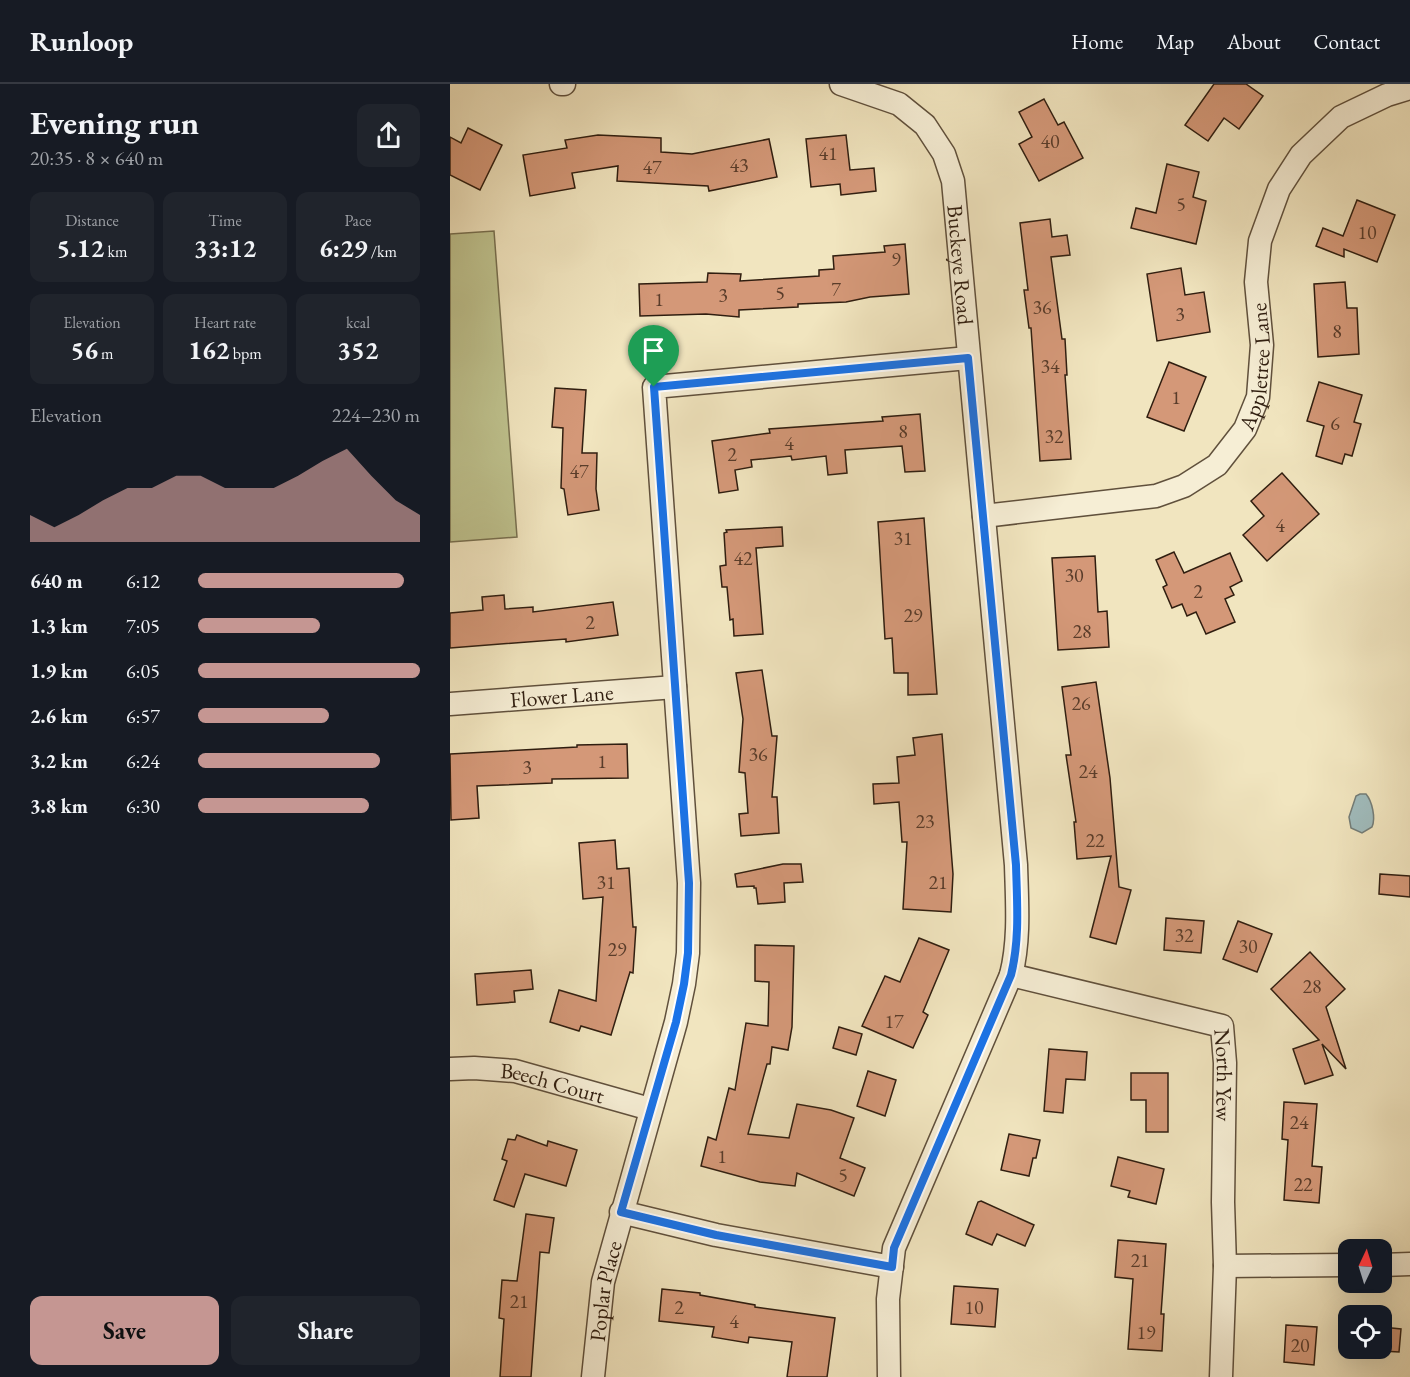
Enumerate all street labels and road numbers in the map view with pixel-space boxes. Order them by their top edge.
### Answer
street label: Buckeye Road [941,203,981,327]
street label: Appletree Lane [1231,301,1276,436]
street label: Flower Lane [509,677,615,714]
street label: North Yew [1208,1027,1240,1122]
street label: Beech Court [499,1055,608,1110]
street label: Poplar Place [582,1237,629,1343]

